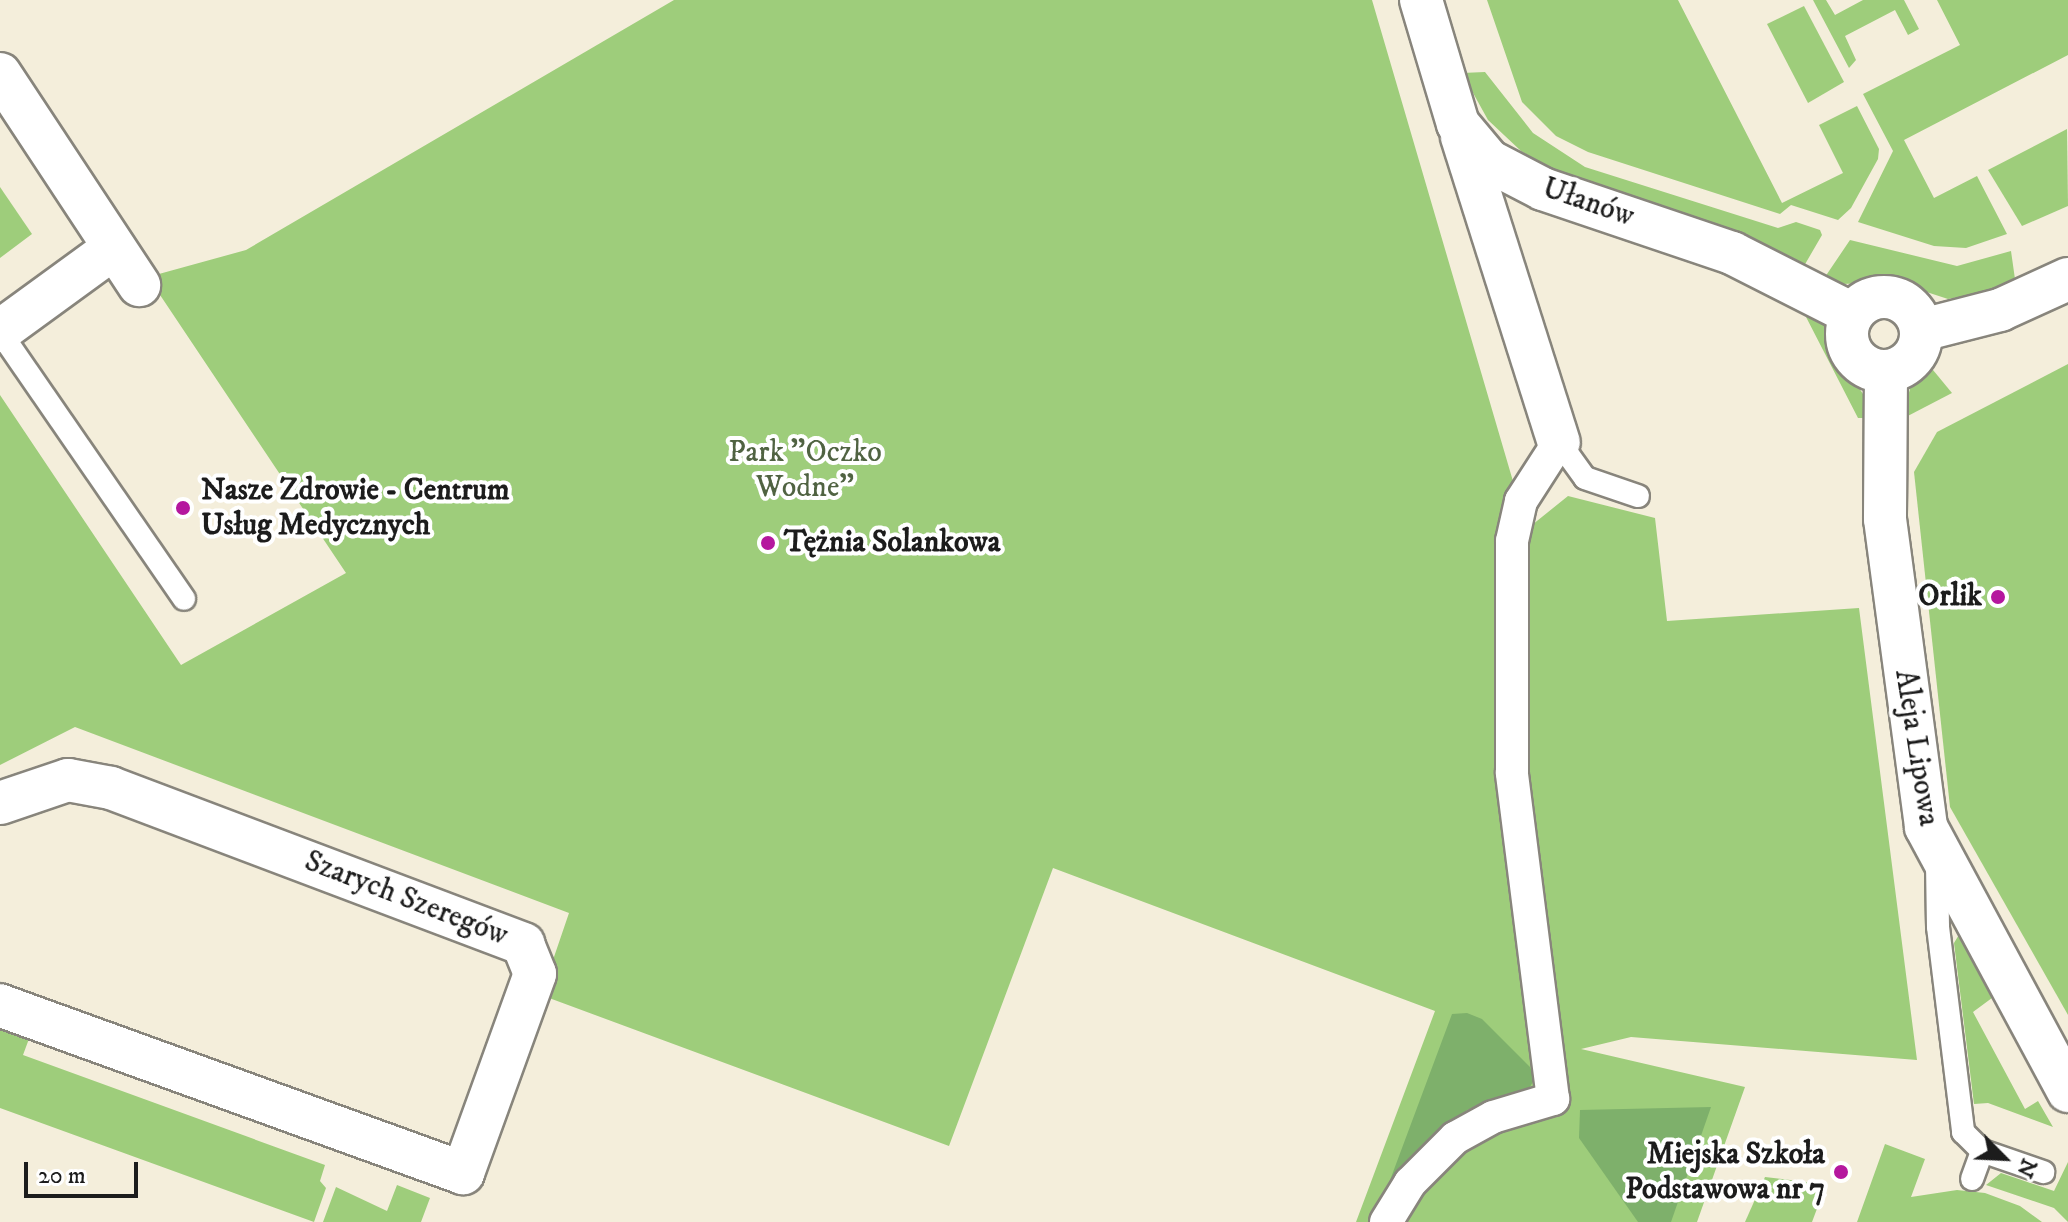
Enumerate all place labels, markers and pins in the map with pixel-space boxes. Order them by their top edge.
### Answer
place label: Nasze Zdrowie - Centrum Usług Medycznych [201,473,510,544]
marker: Nasze Zdrowie - Centrum Usług Medycznych [172,497,194,519]
place label: Tężnia Solankowa [784,525,1000,561]
marker: Tężnia Solankowa [759,534,777,552]
place label: Orlik [1918,579,1982,615]
marker: Orlik [1989,588,2007,606]
place label: Miejska Szkoła Podstawowa nr 7 [1625,1137,1825,1208]
marker: Miejska Szkoła Podstawowa nr 7 [1832,1163,1850,1181]

